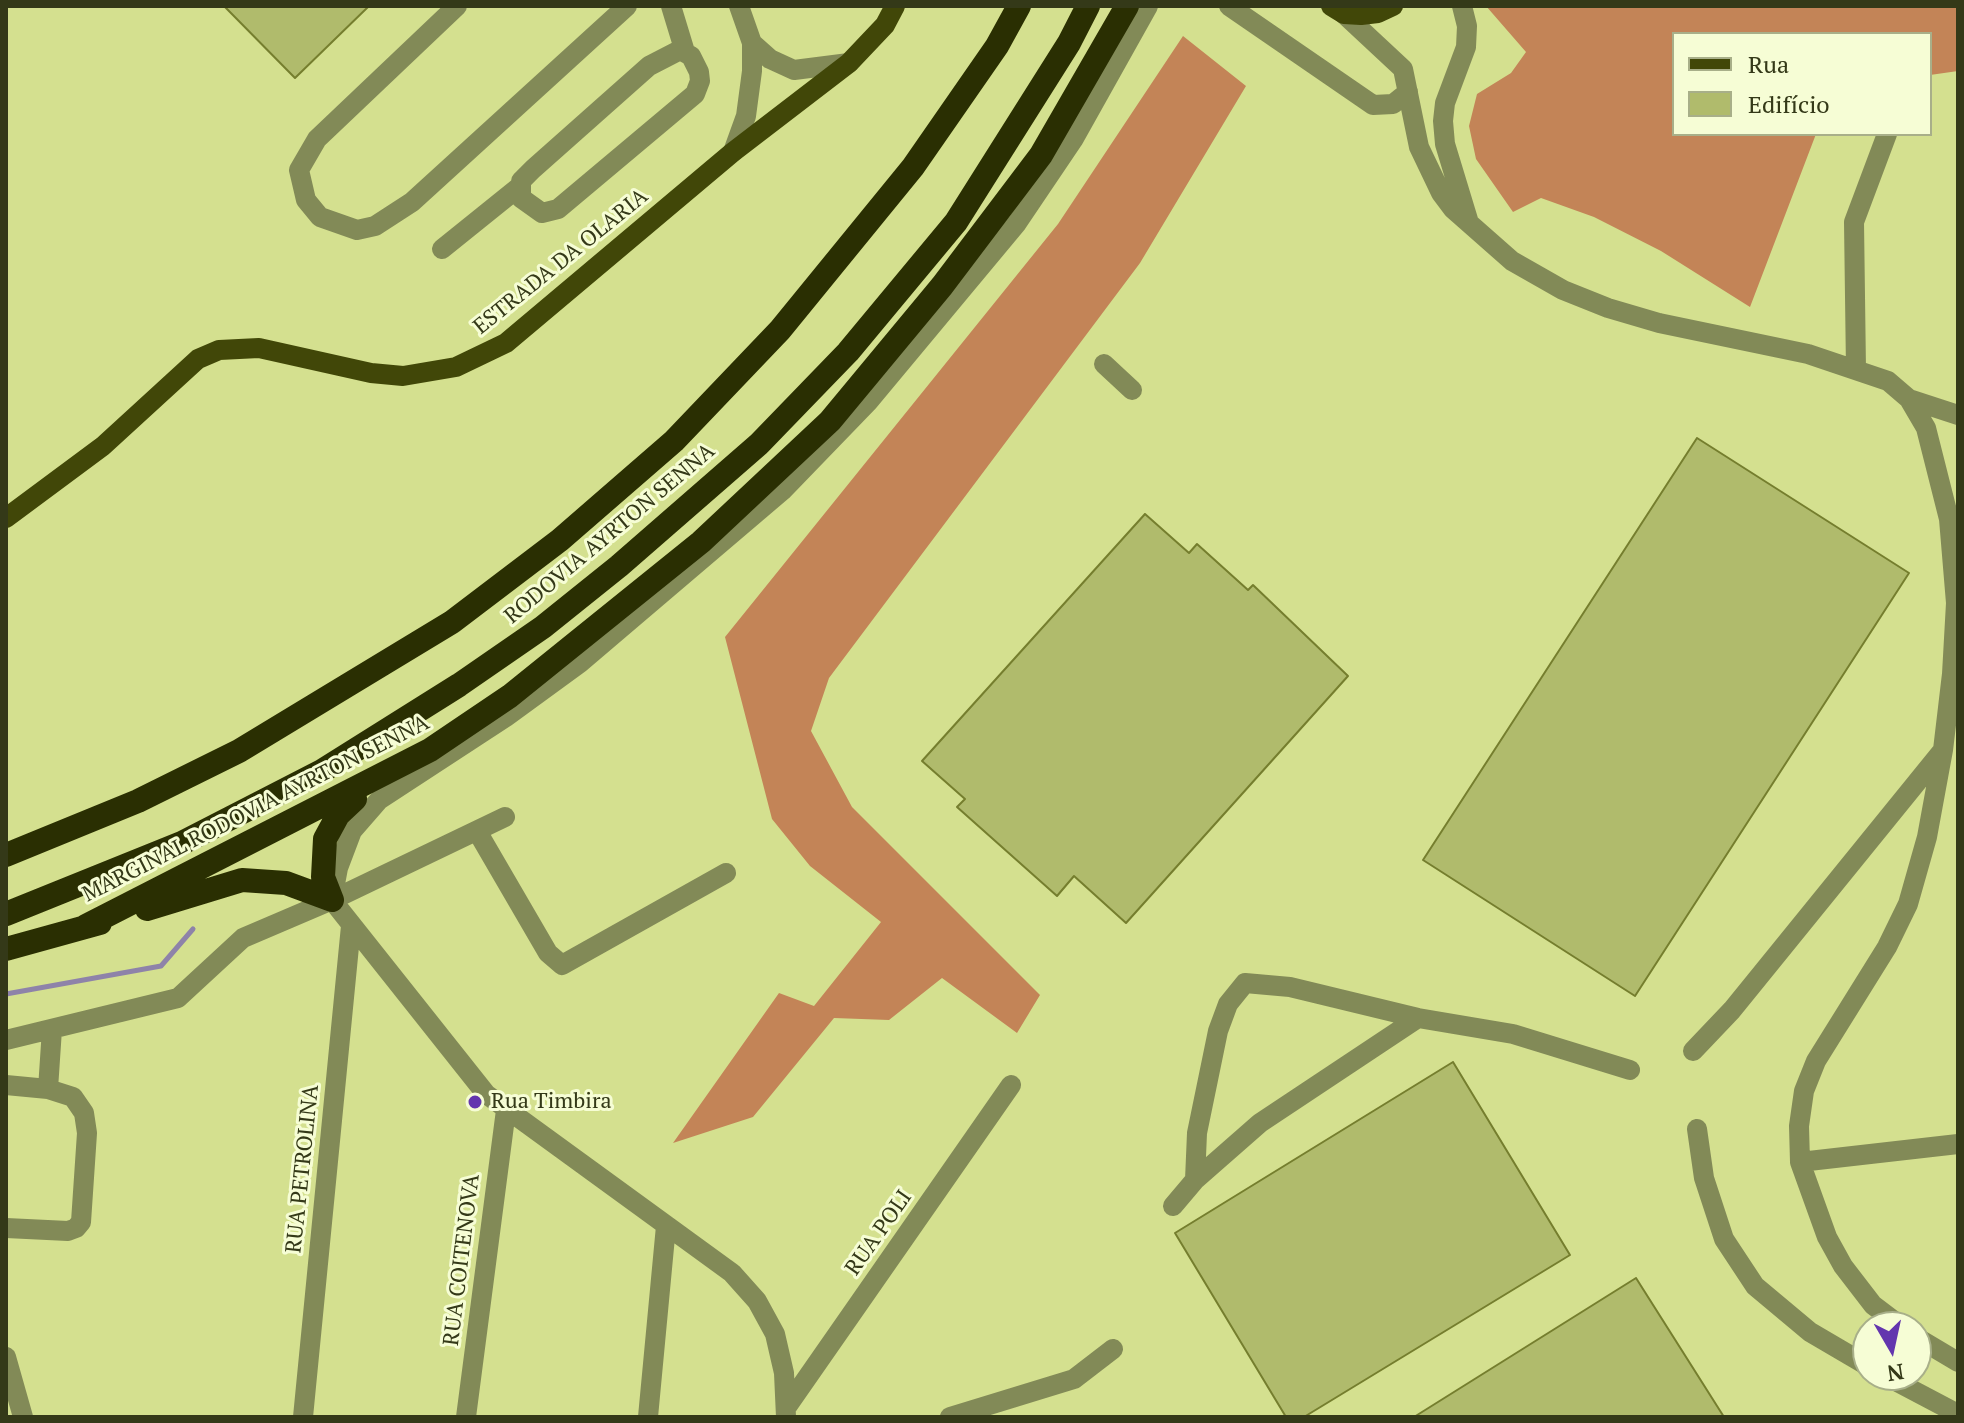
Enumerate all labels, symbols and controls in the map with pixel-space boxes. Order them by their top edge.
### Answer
legend [1672,32,1932,136]
text: Rua [1748,48,1789,80]
text: Edifício [1748,88,1830,120]
street label: ESTRADA DA OLARIA [468,183,654,341]
street label: RODOVIA AYRTON SENNA [499,438,721,630]
street label: MARGINAL RODOVIA AYRTON SENNA [78,710,434,908]
street label: RUA PETROLINA [281,1083,325,1255]
place label: Rua Timbira [491,1089,611,1115]
marker: Rua Timbira [466,1093,484,1111]
street label: RUA COITENOVA [438,1173,486,1347]
street label: RUA POLI [840,1185,918,1281]
north arrow [1852,1311,1932,1391]
text: N [1885,1358,1906,1389]

